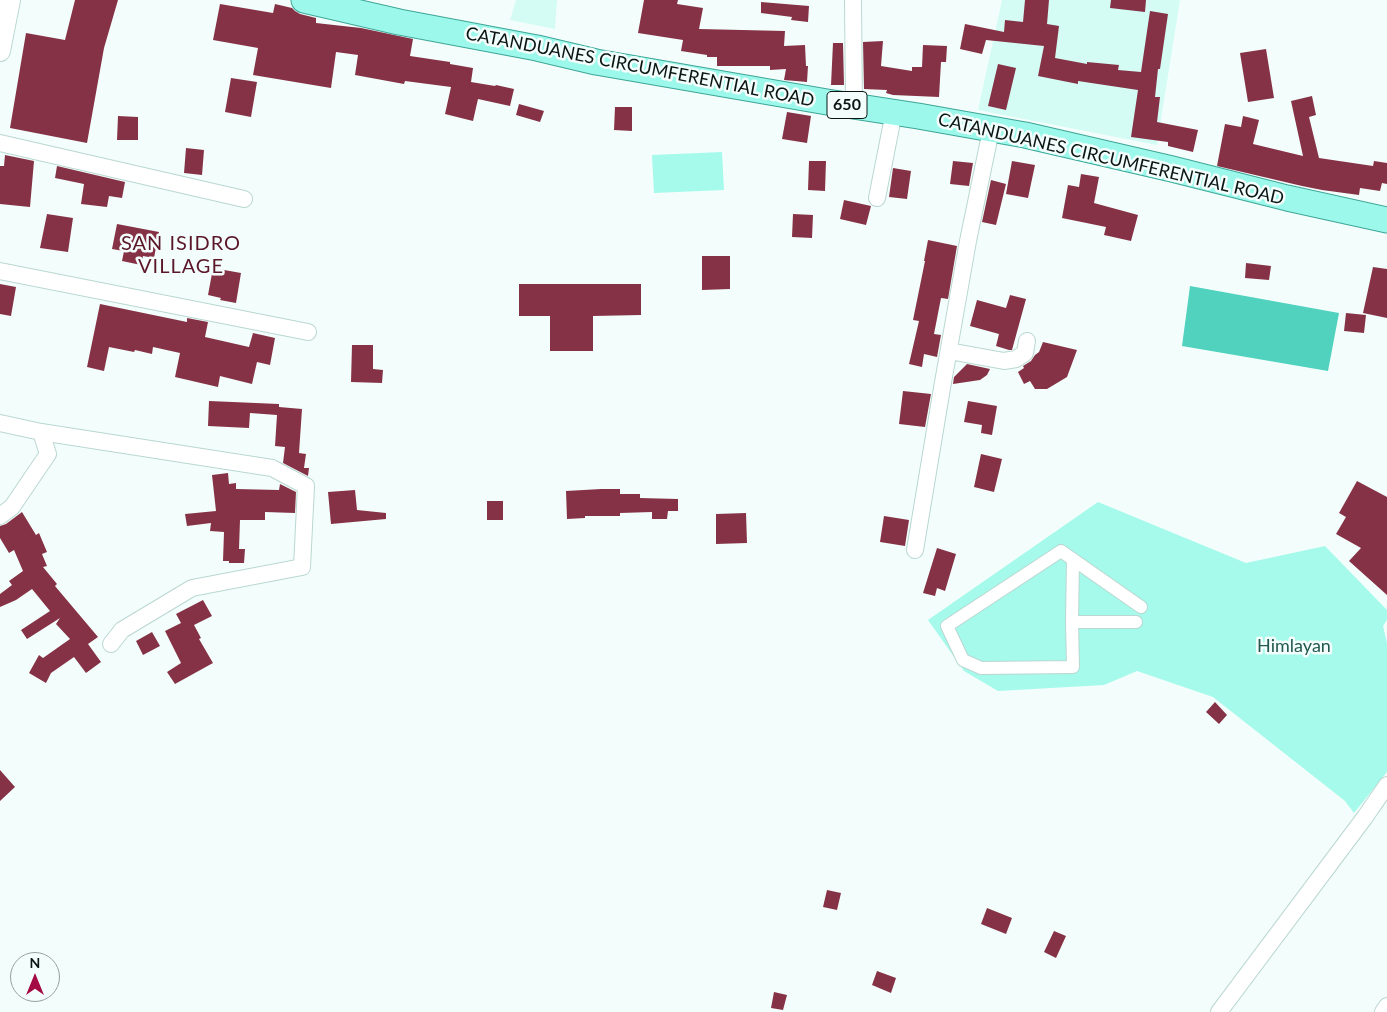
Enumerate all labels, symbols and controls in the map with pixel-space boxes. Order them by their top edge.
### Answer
street label: CATANDUANES CIRCUMFERENTIAL ROAD [464,23,816,111]
road number: 650 [827,92,867,118]
street label: CATANDUANES CIRCUMFERENTIAL ROAD [936,109,1286,209]
district label: SAN ISIDRO VILLAGE [120,232,242,279]
park label: Himlayan [1257,635,1331,657]
north arrow [10,952,60,1002]
text: N [30,954,40,971]

